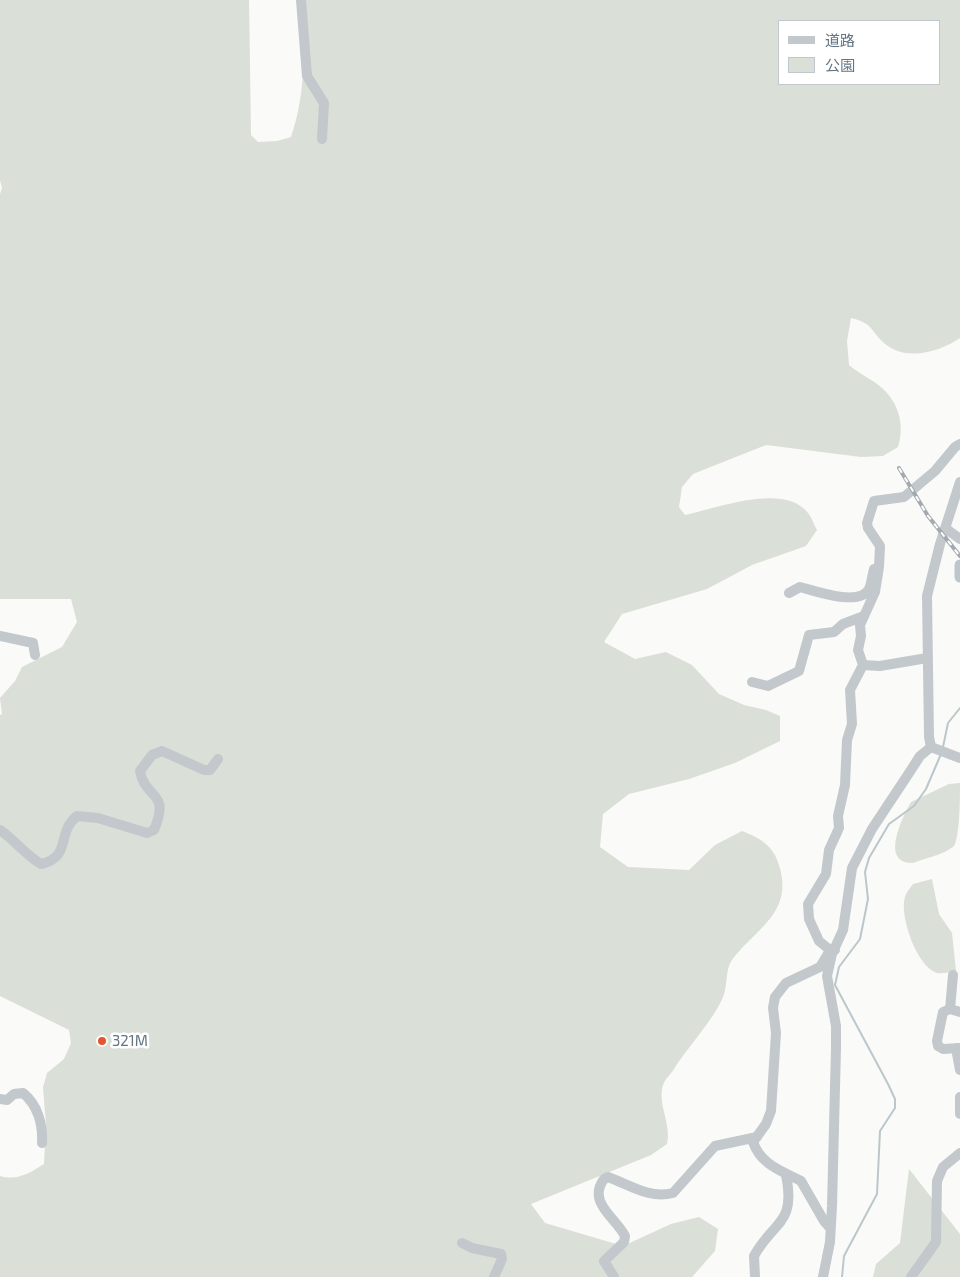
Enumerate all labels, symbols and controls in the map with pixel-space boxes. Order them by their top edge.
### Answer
legend [778,20,940,85]
text: 道路 [825,31,855,49]
text: 公園 [825,56,855,74]
place label: 321M [112,1032,148,1050]
marker: 321M [96,1035,108,1047]

